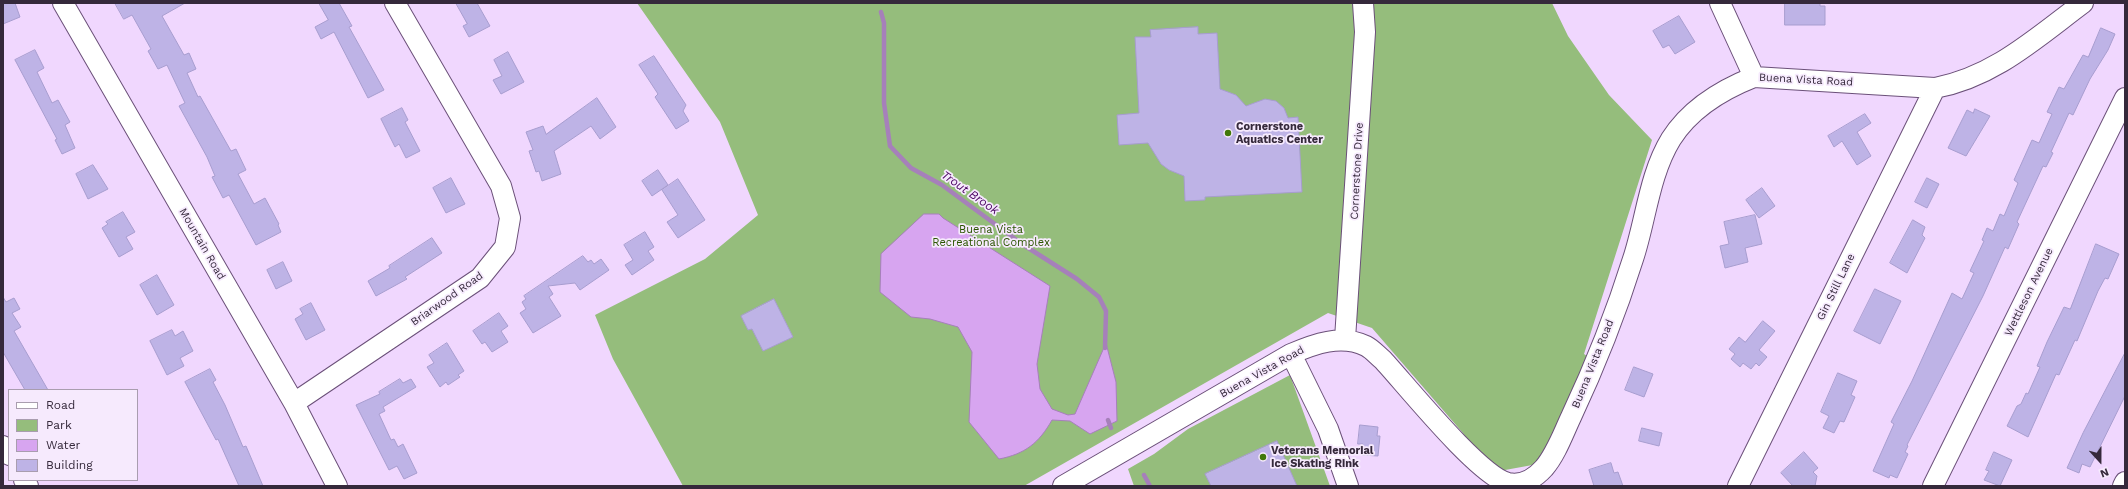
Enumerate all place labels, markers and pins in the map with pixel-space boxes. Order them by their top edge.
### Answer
place label: Cornerstone Aquatics Center [1236,120,1323,146]
marker: Cornerstone Aquatics Center [1223,128,1233,138]
place label: Veterans Memorial Ice Skating Rink [1271,444,1373,470]
marker: Veterans Memorial Ice Skating Rink [1258,452,1268,462]

